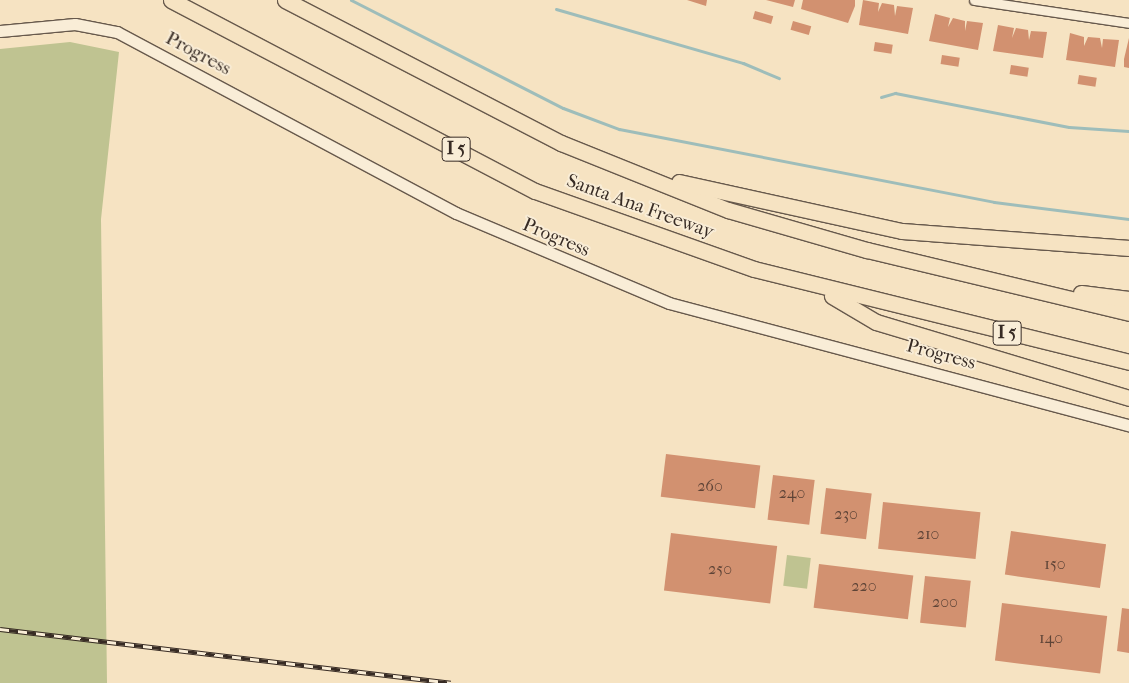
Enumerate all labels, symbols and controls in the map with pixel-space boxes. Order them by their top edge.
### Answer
street label: Progress [161,27,235,81]
road number: I 5 [441,134,471,164]
street label: Santa Ana Freeway [563,170,717,244]
street label: Progress [519,214,593,262]
road number: I 5 [992,317,1022,348]
street label: Progress [904,335,978,375]
house number: 260 [697,476,723,496]
house number: 240 [779,483,805,503]
house number: 230 [834,504,858,524]
house number: 210 [917,524,939,544]
house number: 150 [1044,554,1066,574]
house number: 250 [708,559,732,579]
house number: 220 [851,576,877,596]
house number: 200 [932,592,958,612]
house number: 140 [1039,628,1063,648]

